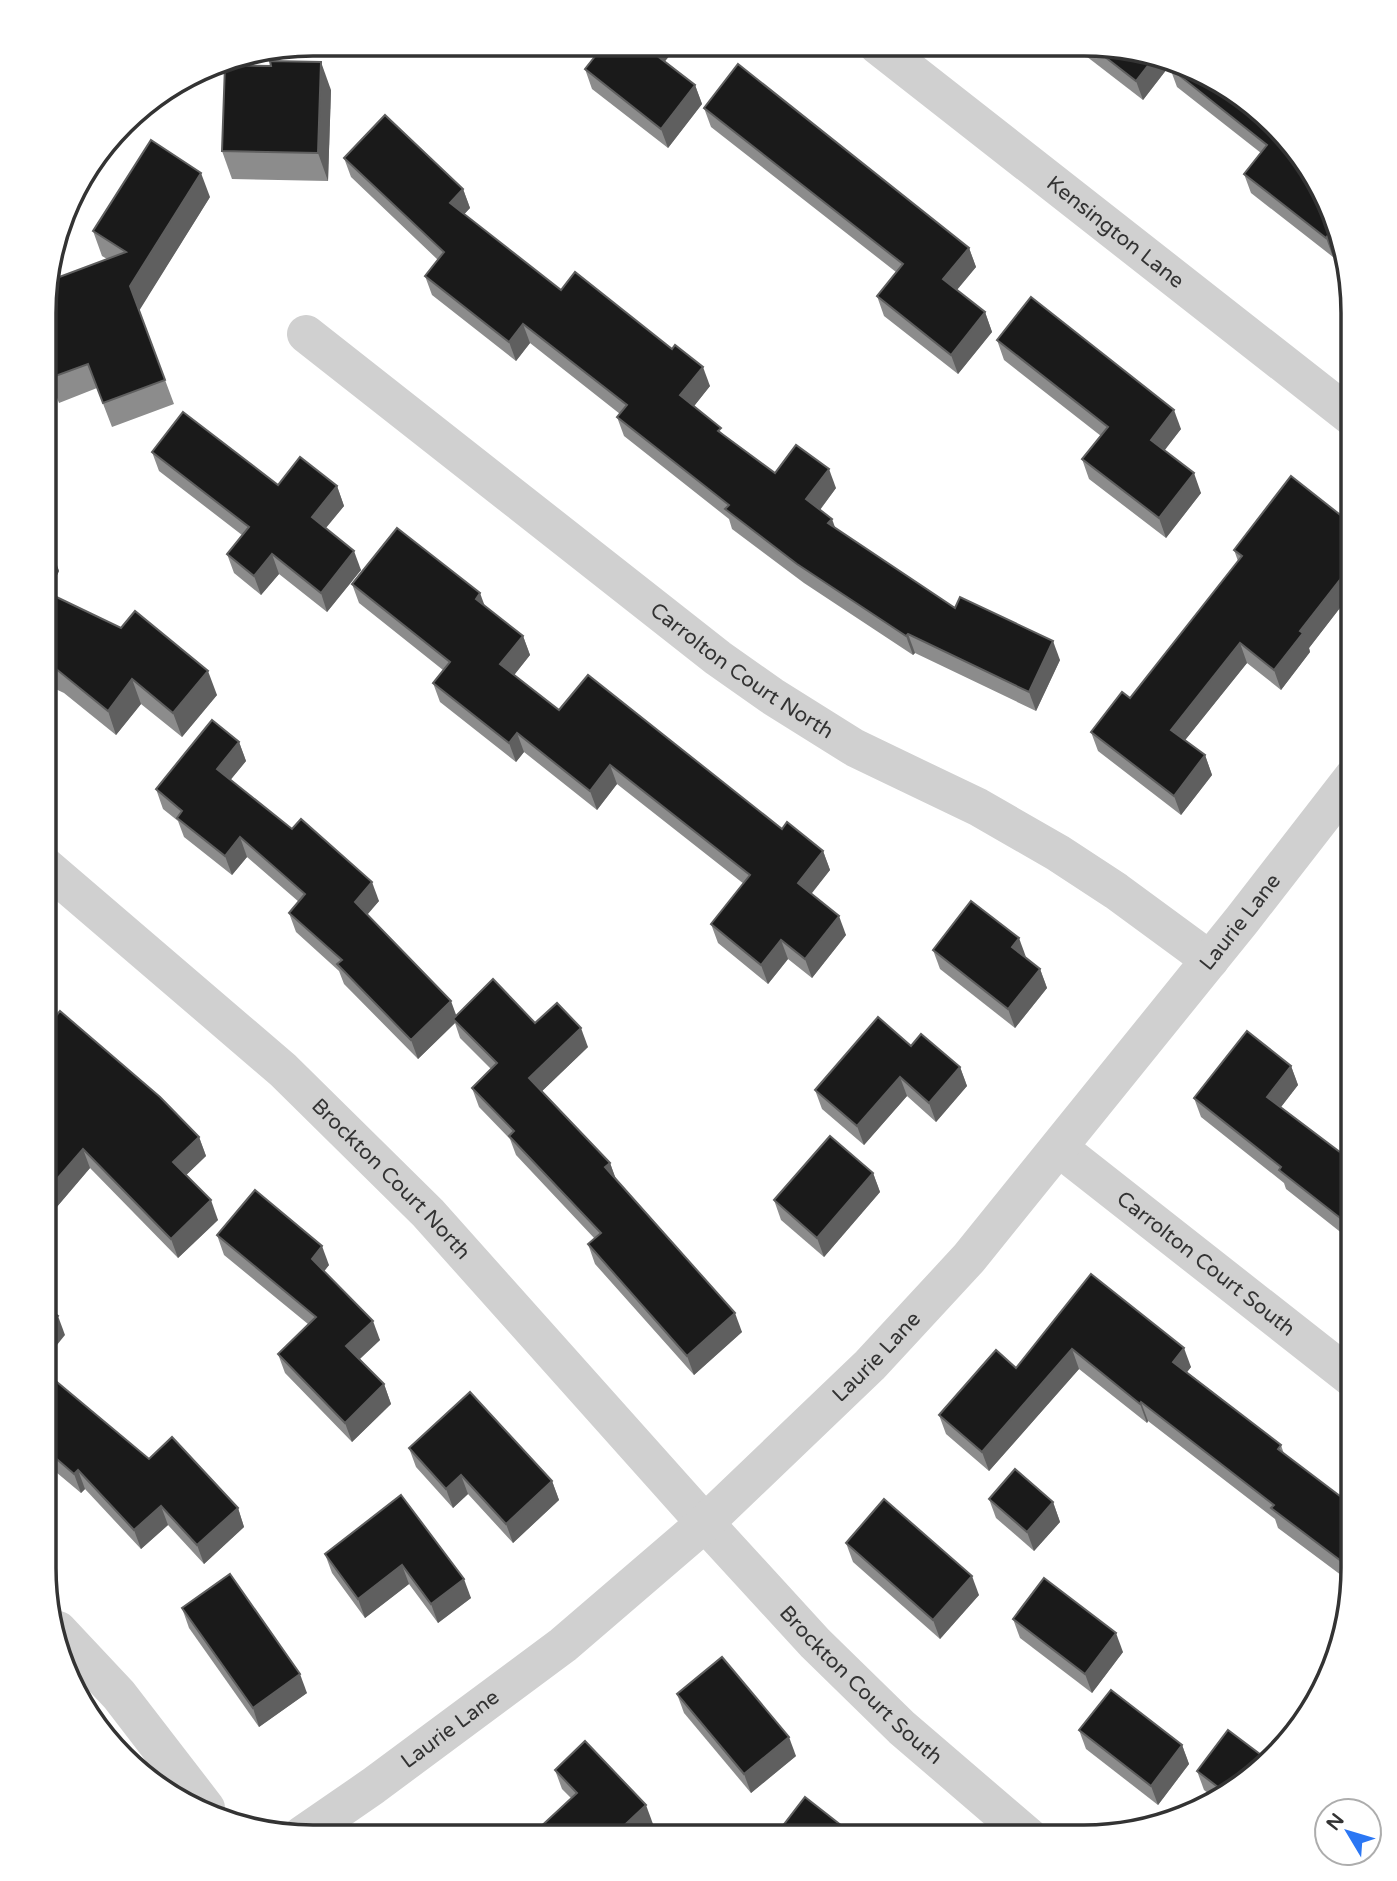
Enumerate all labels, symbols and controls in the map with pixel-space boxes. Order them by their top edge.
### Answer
street label: Kensington Lane [1042,170,1189,294]
street label: Carrolton Court North [645,597,838,744]
street label: Laurie Lane [1194,869,1286,975]
street label: Brockton Court North [307,1093,476,1265]
street label: Carrolton Court South [1112,1186,1300,1341]
street label: Laurie Lane [827,1306,926,1407]
street label: Brockton Court South [775,1600,948,1770]
street label: Laurie Lane [396,1684,504,1774]
north arrow [1313,1797,1383,1867]
text: N [1322,1809,1349,1835]

